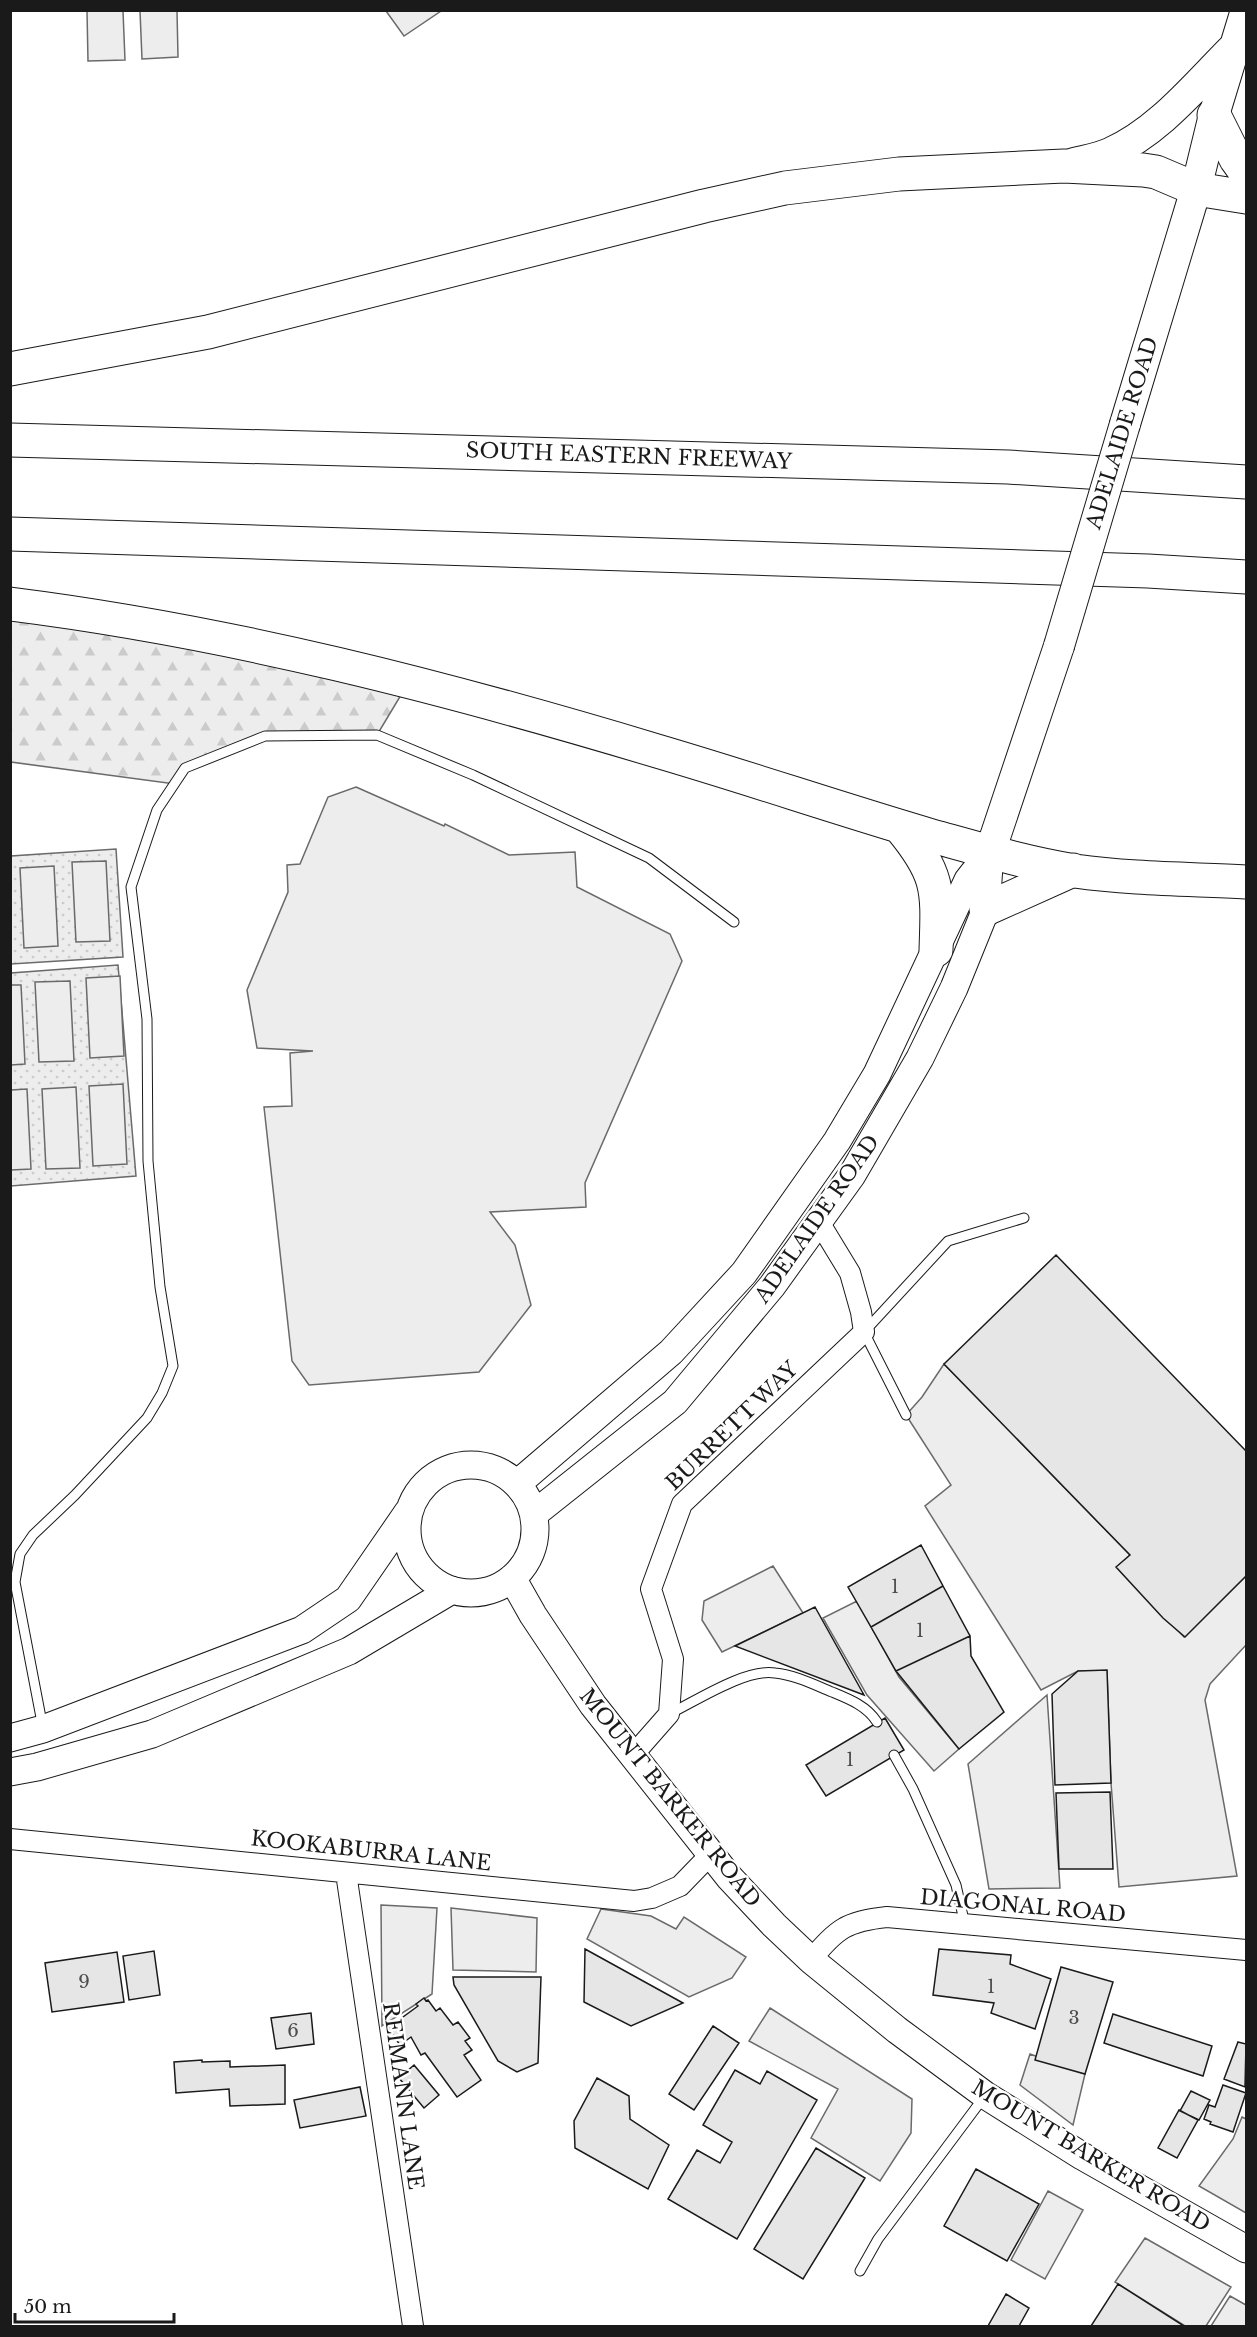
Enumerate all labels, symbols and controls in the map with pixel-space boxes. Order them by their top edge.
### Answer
street label: ADELAIDE ROAD [1080,334,1164,533]
street label: SOUTH EASTERN FREEWAY [465,437,793,475]
street label: ADELAIDE ROAD [749,1130,885,1309]
street label: BURRETT WAY [660,1356,804,1496]
house number: 1 [891,1576,899,1598]
house number: 1 [916,1620,924,1642]
street label: MOUNT BARKER ROAD [574,1683,766,1913]
house number: 1 [846,1749,854,1771]
street label: KOOKABURRA LANE [250,1825,492,1877]
street label: DIAGONAL ROAD [919,1884,1127,1928]
house number: 9 [78,1971,90,1993]
house number: 1 [987,1976,995,1998]
street label: REIMANN LANE [377,2001,429,2191]
house number: 3 [1068,2007,1080,2029]
house number: 6 [287,2020,299,2042]
street label: MOUNT BARKER ROAD [967,2074,1215,2238]
scale bar [15,2286,174,2324]
text: 50 m [24,2296,72,2318]

